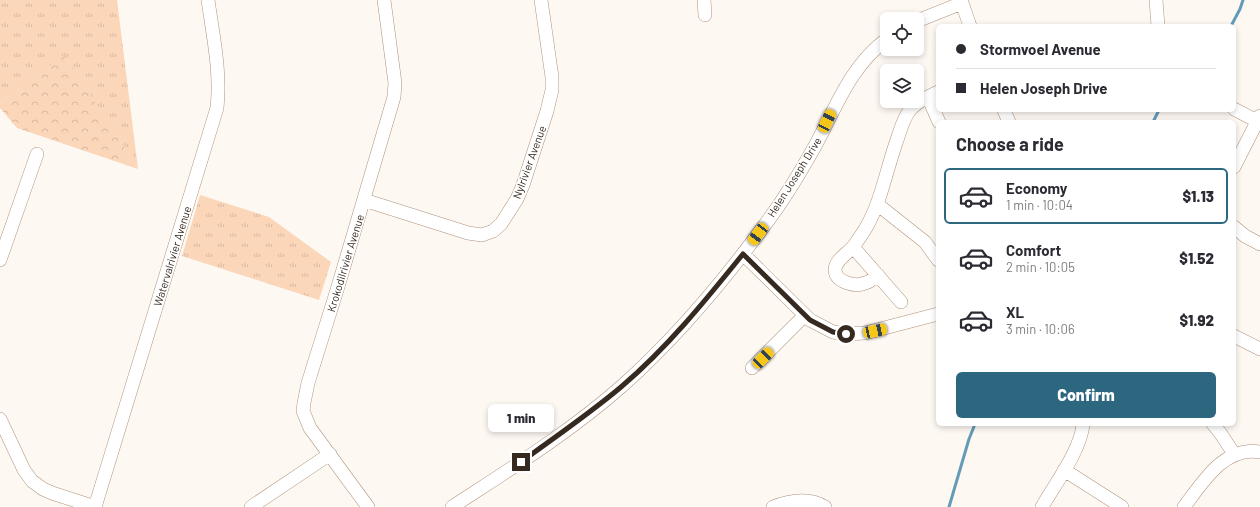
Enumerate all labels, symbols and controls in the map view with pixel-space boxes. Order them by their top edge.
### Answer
map controls [880,12,924,108]
button: locate [880,12,924,56]
text: Stormvoel Avenue [980,40,1101,58]
button: layers [880,64,924,108]
text: Helen Joseph Drive [980,79,1108,97]
car [816,108,838,134]
street label: Nylrivier Avenue [510,124,548,200]
text: Choose a ride [956,133,1064,155]
street label: Helen Joseph Drive [764,135,824,219]
icon: car [958,178,994,214]
text: Economy [1006,179,1067,197]
text: $1.13 [1182,187,1214,205]
text: 1 min · 10:04 [1006,197,1073,213]
street label: Watervalrivier Avenue [151,204,193,308]
street label: Krokodilrivier Avenue [324,213,366,313]
car [746,221,770,247]
icon: car [958,240,994,276]
text: Comfort [1006,241,1061,259]
text: $1.52 [1179,249,1214,267]
text: 2 min · 10:05 [1006,259,1075,275]
icon: car [958,302,994,338]
text: XL [1006,303,1024,321]
text: $1.92 [1179,311,1214,329]
text: 3 min · 10:06 [1006,321,1075,337]
car [862,323,888,339]
route start [837,325,855,343]
car [750,345,776,371]
button: Confirm [956,372,1216,418]
callout: 1 min [488,404,554,432]
text: 1 min [507,410,535,426]
route end [512,453,530,471]

